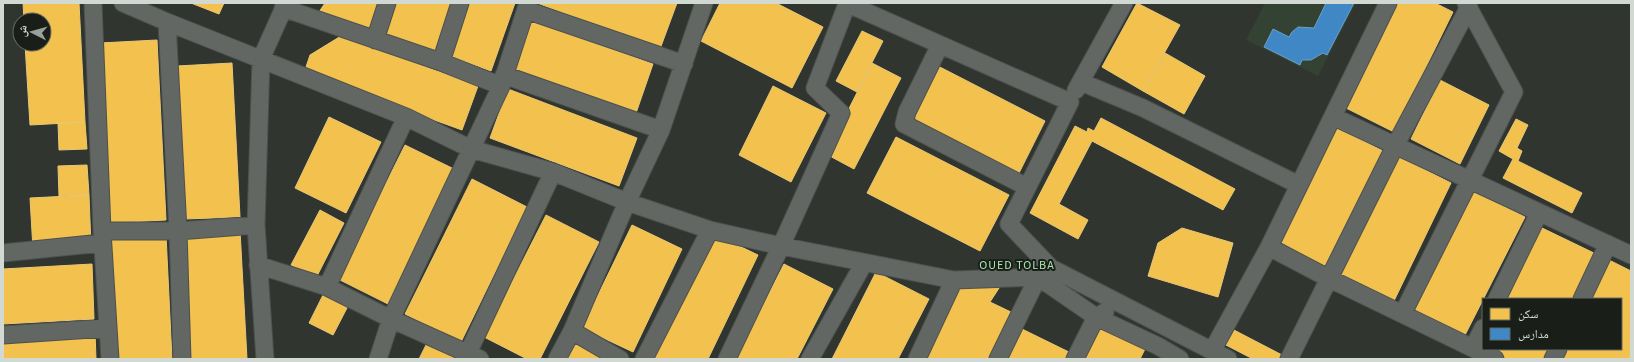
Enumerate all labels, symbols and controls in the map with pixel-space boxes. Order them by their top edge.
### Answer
north arrow [12,12,52,52]
text: ش [14,24,31,38]
district label: OUED TOLBA [979,257,1055,274]
legend [1482,298,1622,350]
text: سكن [1518,306,1539,323]
text: مدارس [1518,326,1549,343]

